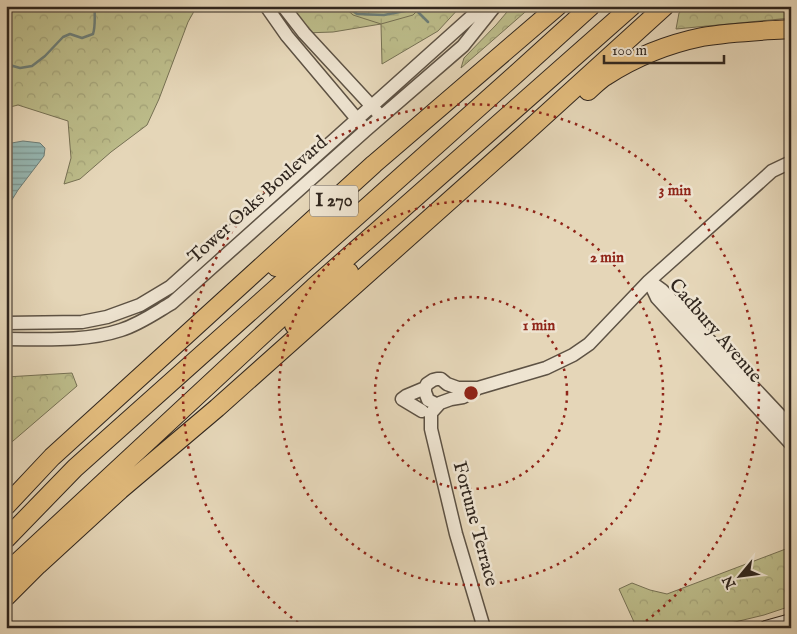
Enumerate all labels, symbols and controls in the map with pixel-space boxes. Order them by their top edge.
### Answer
scale bar [604,32,724,64]
text: 100 m [612,41,648,60]
street label: Tower Oaks Boulevard [183,130,333,269]
text: 3 min [659,181,691,200]
road number: I 270 [310,186,358,217]
text: 2 min [590,248,624,267]
street label: Cadbury Avenue [663,274,767,388]
text: 1 min [523,316,555,335]
centre of rings [462,384,480,402]
street label: Fortune Terrace [447,459,503,589]
north arrow [714,552,764,602]
text: N [719,572,741,592]

